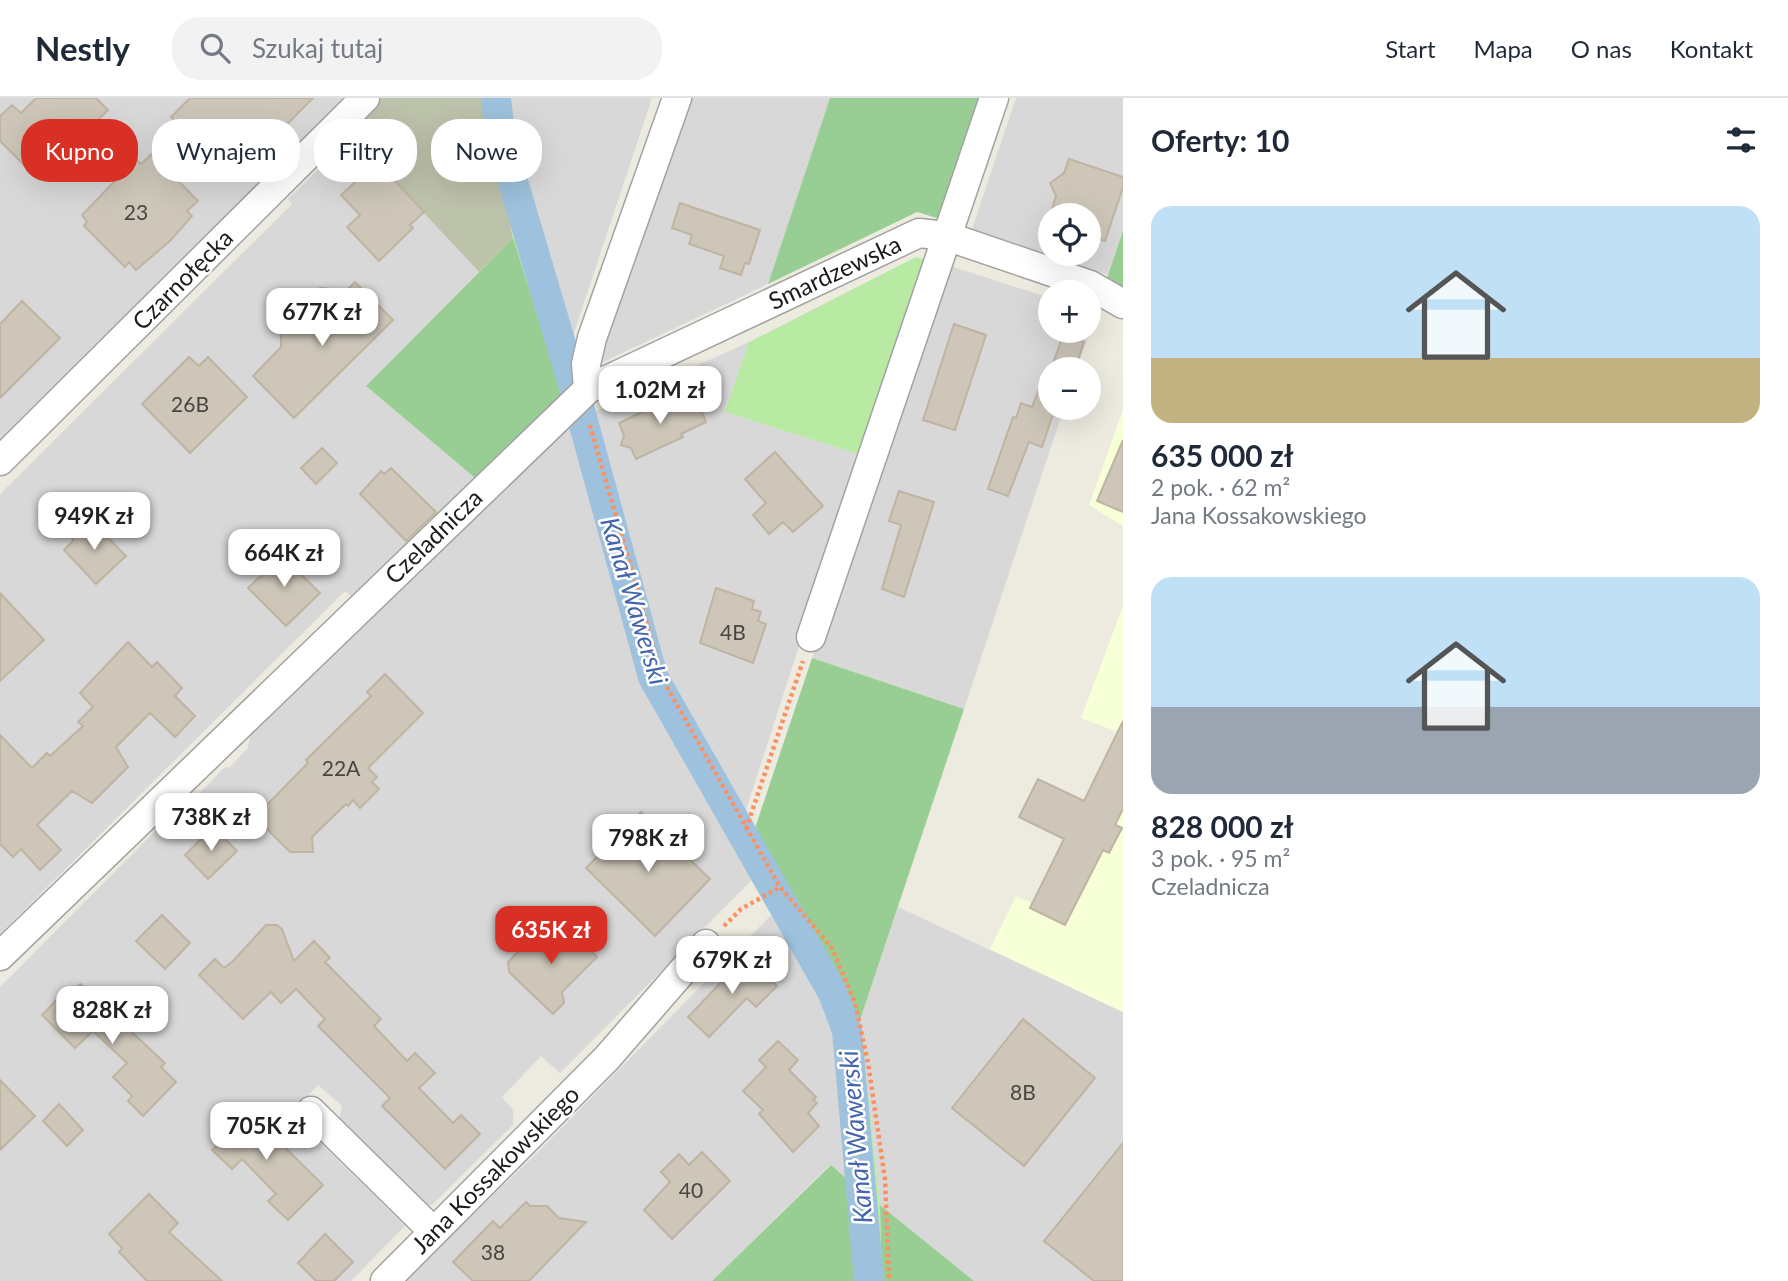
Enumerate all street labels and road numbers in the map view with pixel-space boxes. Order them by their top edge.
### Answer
street label: Czarnołęcka [126,223,238,335]
street label: Smardzewska [764,228,905,315]
street label: Czeladnicza [378,483,488,589]
street label: Jana Kossakowskiego [405,1079,585,1259]

